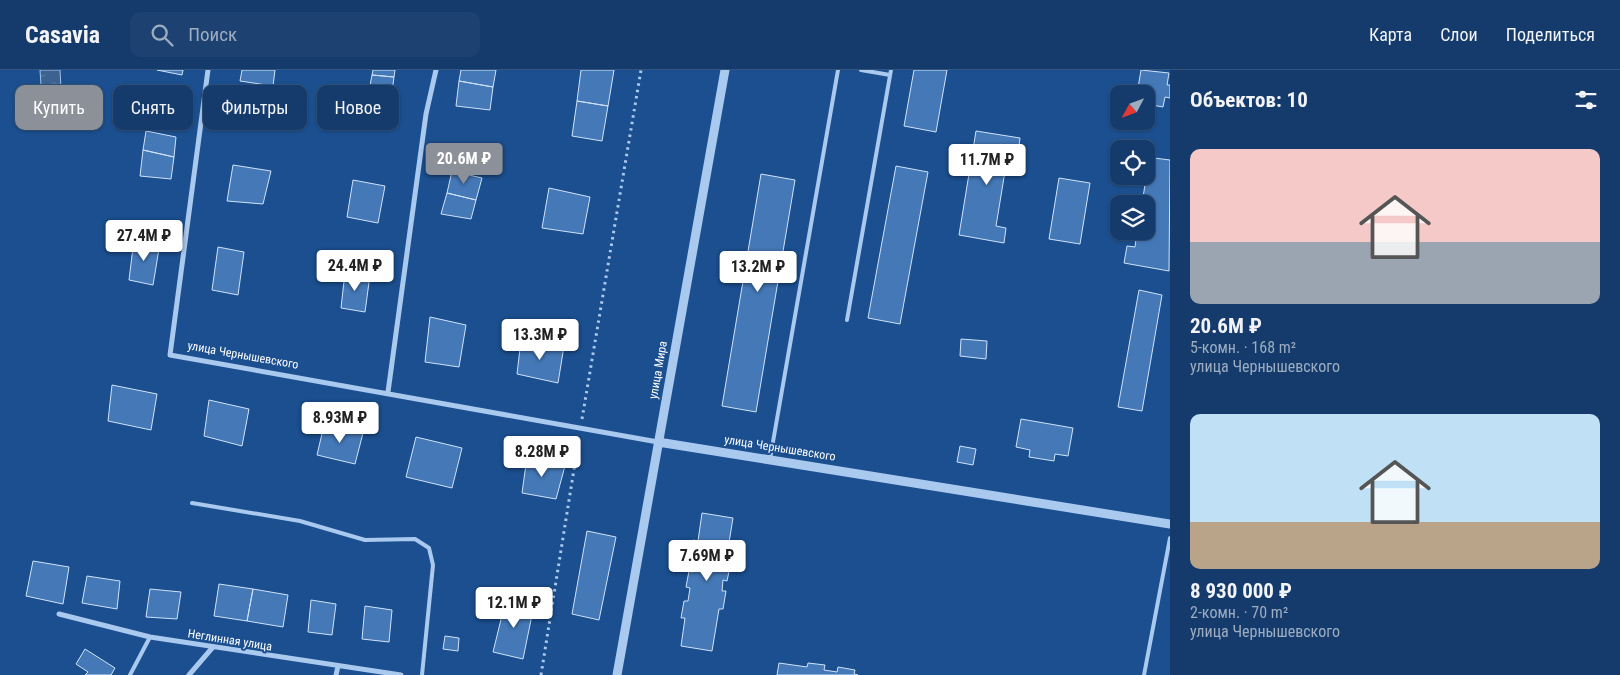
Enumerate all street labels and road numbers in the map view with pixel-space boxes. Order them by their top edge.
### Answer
street label: улица Чернышевского [186,338,300,372]
street label: улица Мира [646,340,670,400]
street label: улица Чернышевского [723,432,837,464]
street label: Неглинная улица [187,626,273,654]

